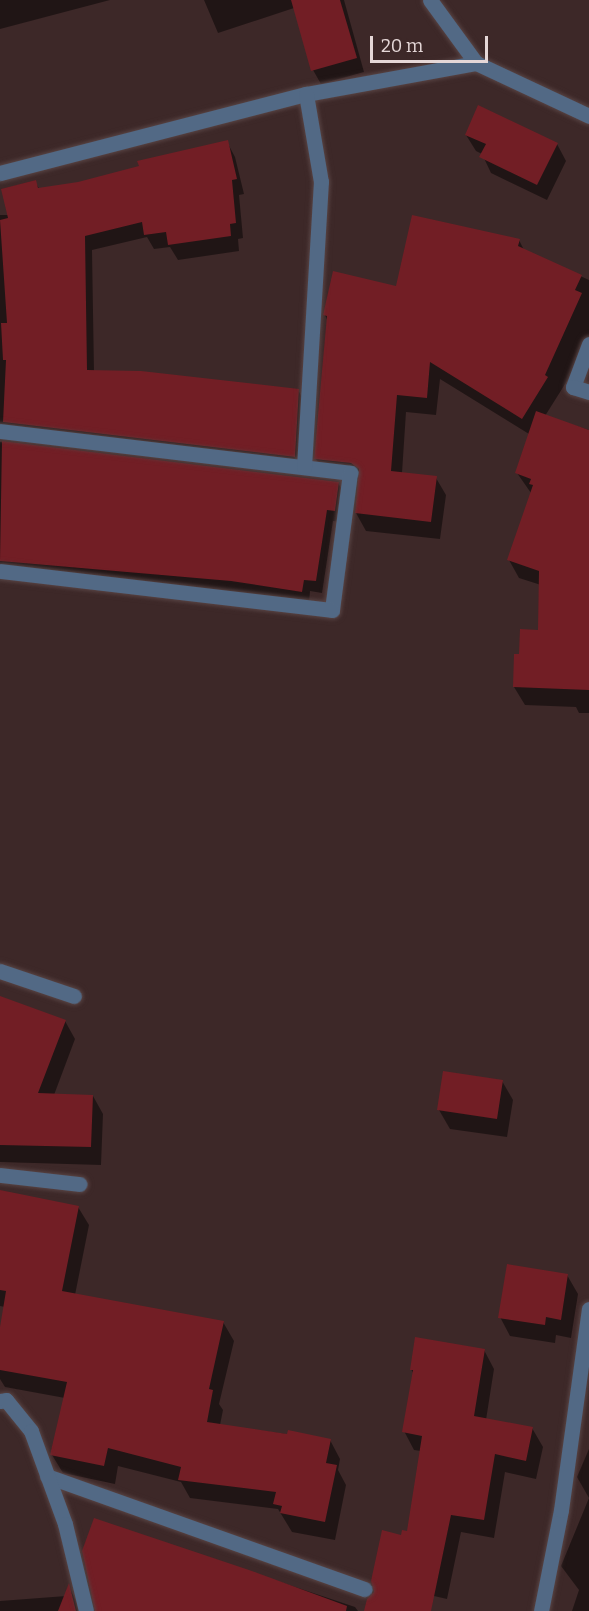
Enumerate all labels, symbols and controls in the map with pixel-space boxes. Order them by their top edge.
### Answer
scale bar [373,24,492,62]
text: 20 m [381,35,423,57]

